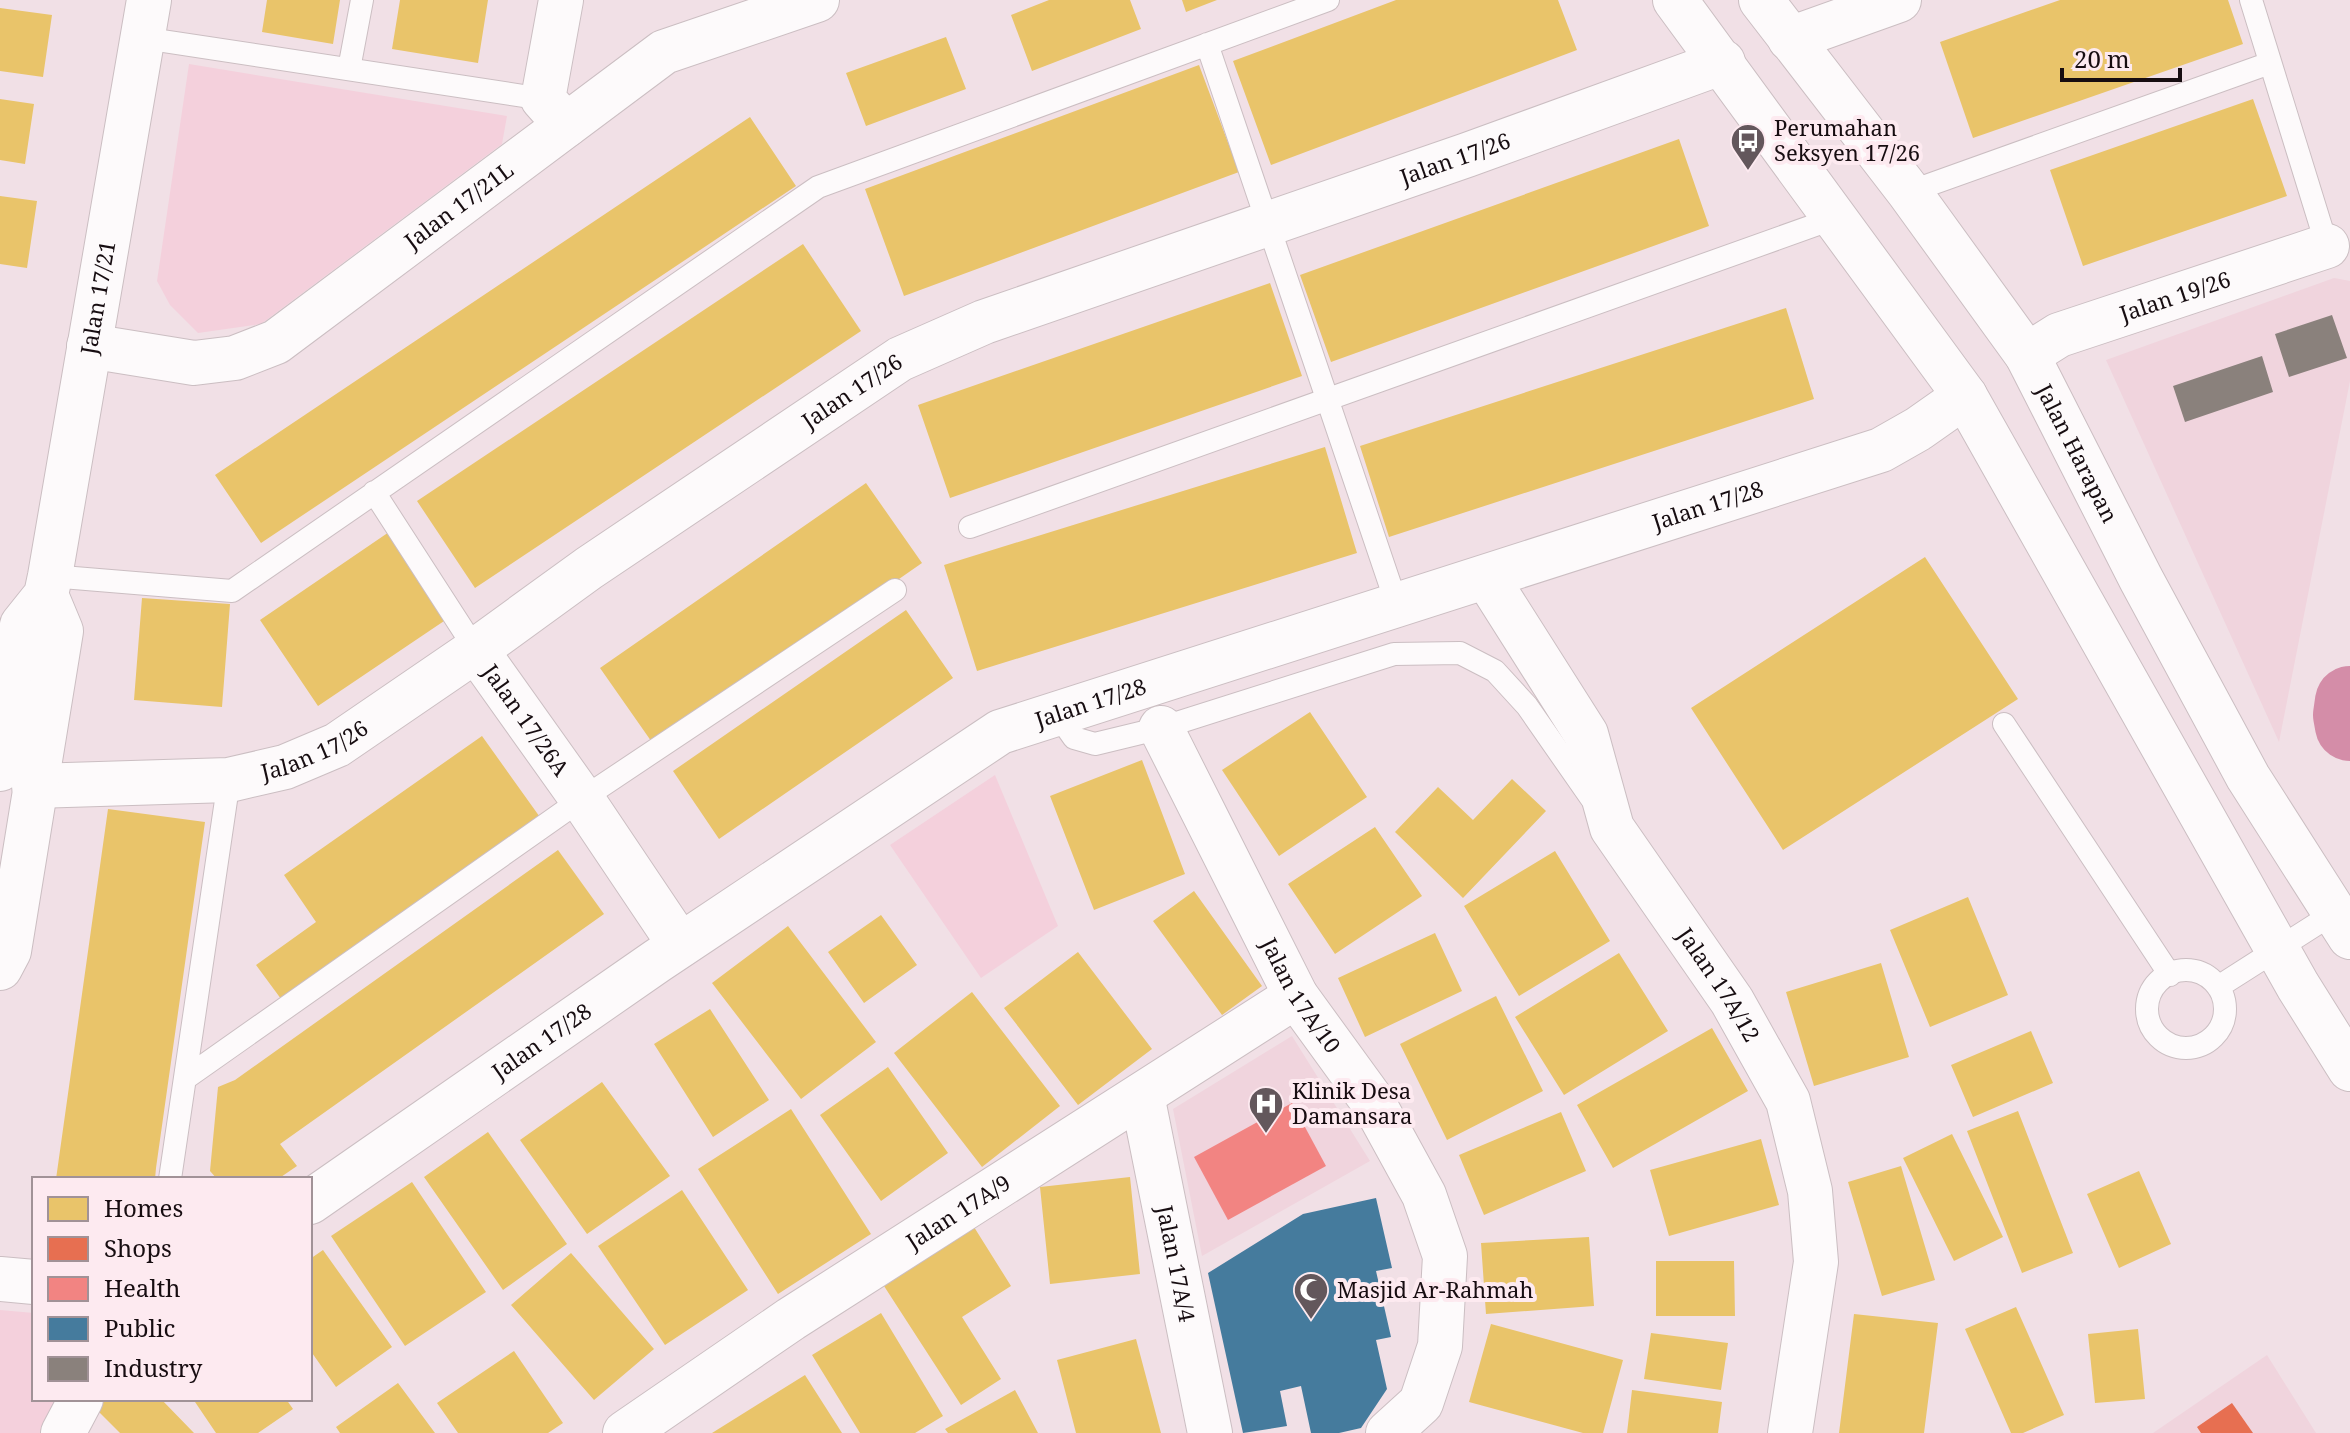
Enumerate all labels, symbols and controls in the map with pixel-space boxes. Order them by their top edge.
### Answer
scale bar [2062,32,2180,82]
text: 20 m [2074,42,2130,75]
place label: Perumahan Seksyen 17/26 [1774,112,1920,167]
bus stop icon: Perumahan Seksyen 17/26 [1729,122,1767,172]
street label: Jalan 17/26 [1395,125,1514,191]
street label: Jalan 17/21L [397,154,519,256]
street label: Jalan 17/21 [72,238,121,358]
street label: Jalan 19/26 [2114,263,2234,328]
street label: Jalan 17/26 [795,346,908,435]
street label: Jalan Harapan [2030,378,2126,527]
street label: Jalan 17/28 [1647,473,1767,537]
street label: Jalan 17/26A [476,657,577,782]
street label: Jalan 17/28 [1030,670,1150,734]
street label: Jalan 17/26 [257,712,373,786]
street label: Jalan 17A/12 [1671,920,1768,1047]
street label: Jalan 17A/10 [1255,931,1348,1059]
street label: Jalan 17/28 [484,995,597,1086]
place label: Klinik Desa Damansara [1292,1075,1412,1130]
hospital icon: Klinik Desa Damansara [1247,1085,1285,1135]
street label: Jalan 17A/9 [899,1167,1016,1256]
legend [32,1177,312,1401]
text: Homes [104,1191,183,1224]
street label: Jalan 17A/4 [1150,1202,1203,1324]
text: Shops [104,1231,172,1264]
text: Health [104,1271,181,1304]
mosque icon: Masjid Ar-Rahmah [1292,1271,1330,1321]
place label: Masjid Ar-Rahmah [1337,1274,1533,1304]
text: Public [104,1311,175,1344]
text: Industry [104,1351,203,1384]

